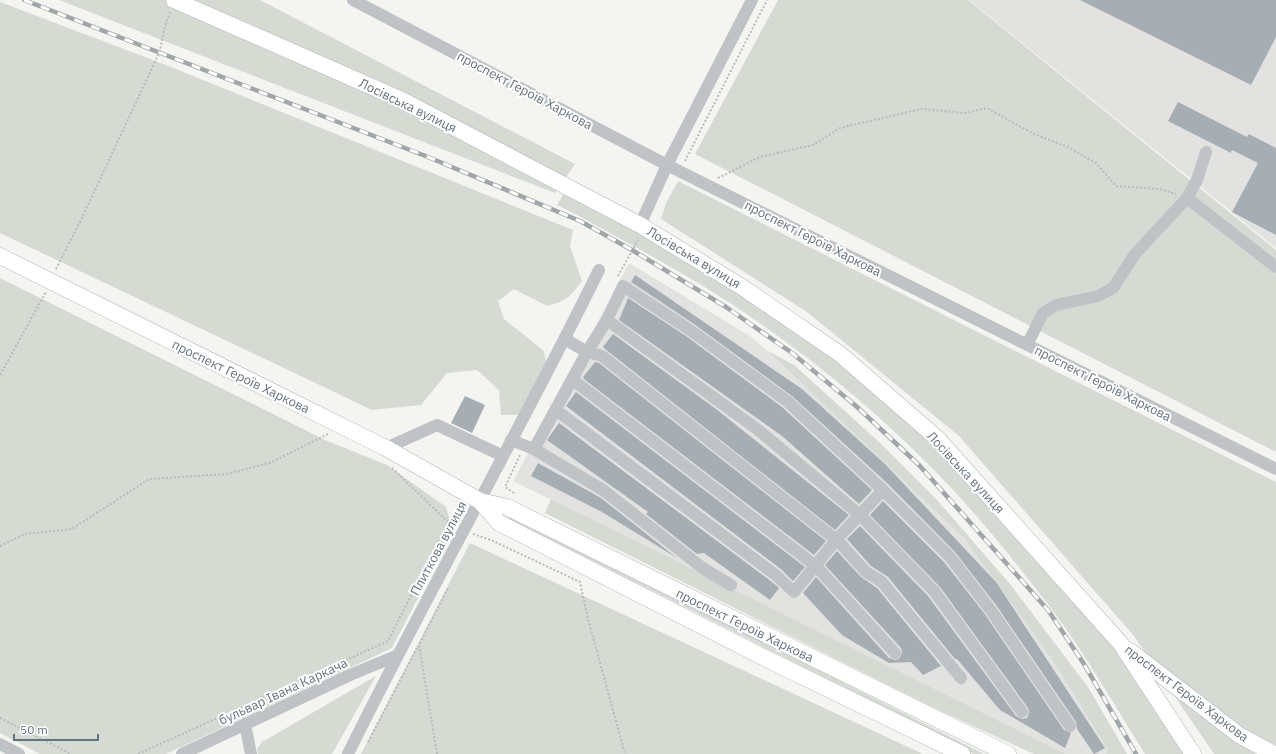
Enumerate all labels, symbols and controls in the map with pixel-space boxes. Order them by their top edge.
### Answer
street label: проспект Героїв Харкова [454,47,596,133]
street label: Лосівська вулиця [356,74,459,136]
street label: проспект Героїв Харкова [742,197,884,280]
street label: Лосівська вулиця [644,223,744,292]
street label: проспект Героїв Харкова [169,336,312,417]
street label: проспект Героїв Харкова [1032,342,1174,425]
street label: Лосівська вулиця [923,428,1008,517]
street label: Плиткова вулиця [406,498,471,598]
street label: проспект Героїв Харкова [673,585,816,666]
street label: проспект Героїв Харкова [1121,641,1252,746]
street label: бульвар Івана Каркача [216,654,350,729]
scale bar [14,716,98,742]
text: 50 m [20,722,48,737]

